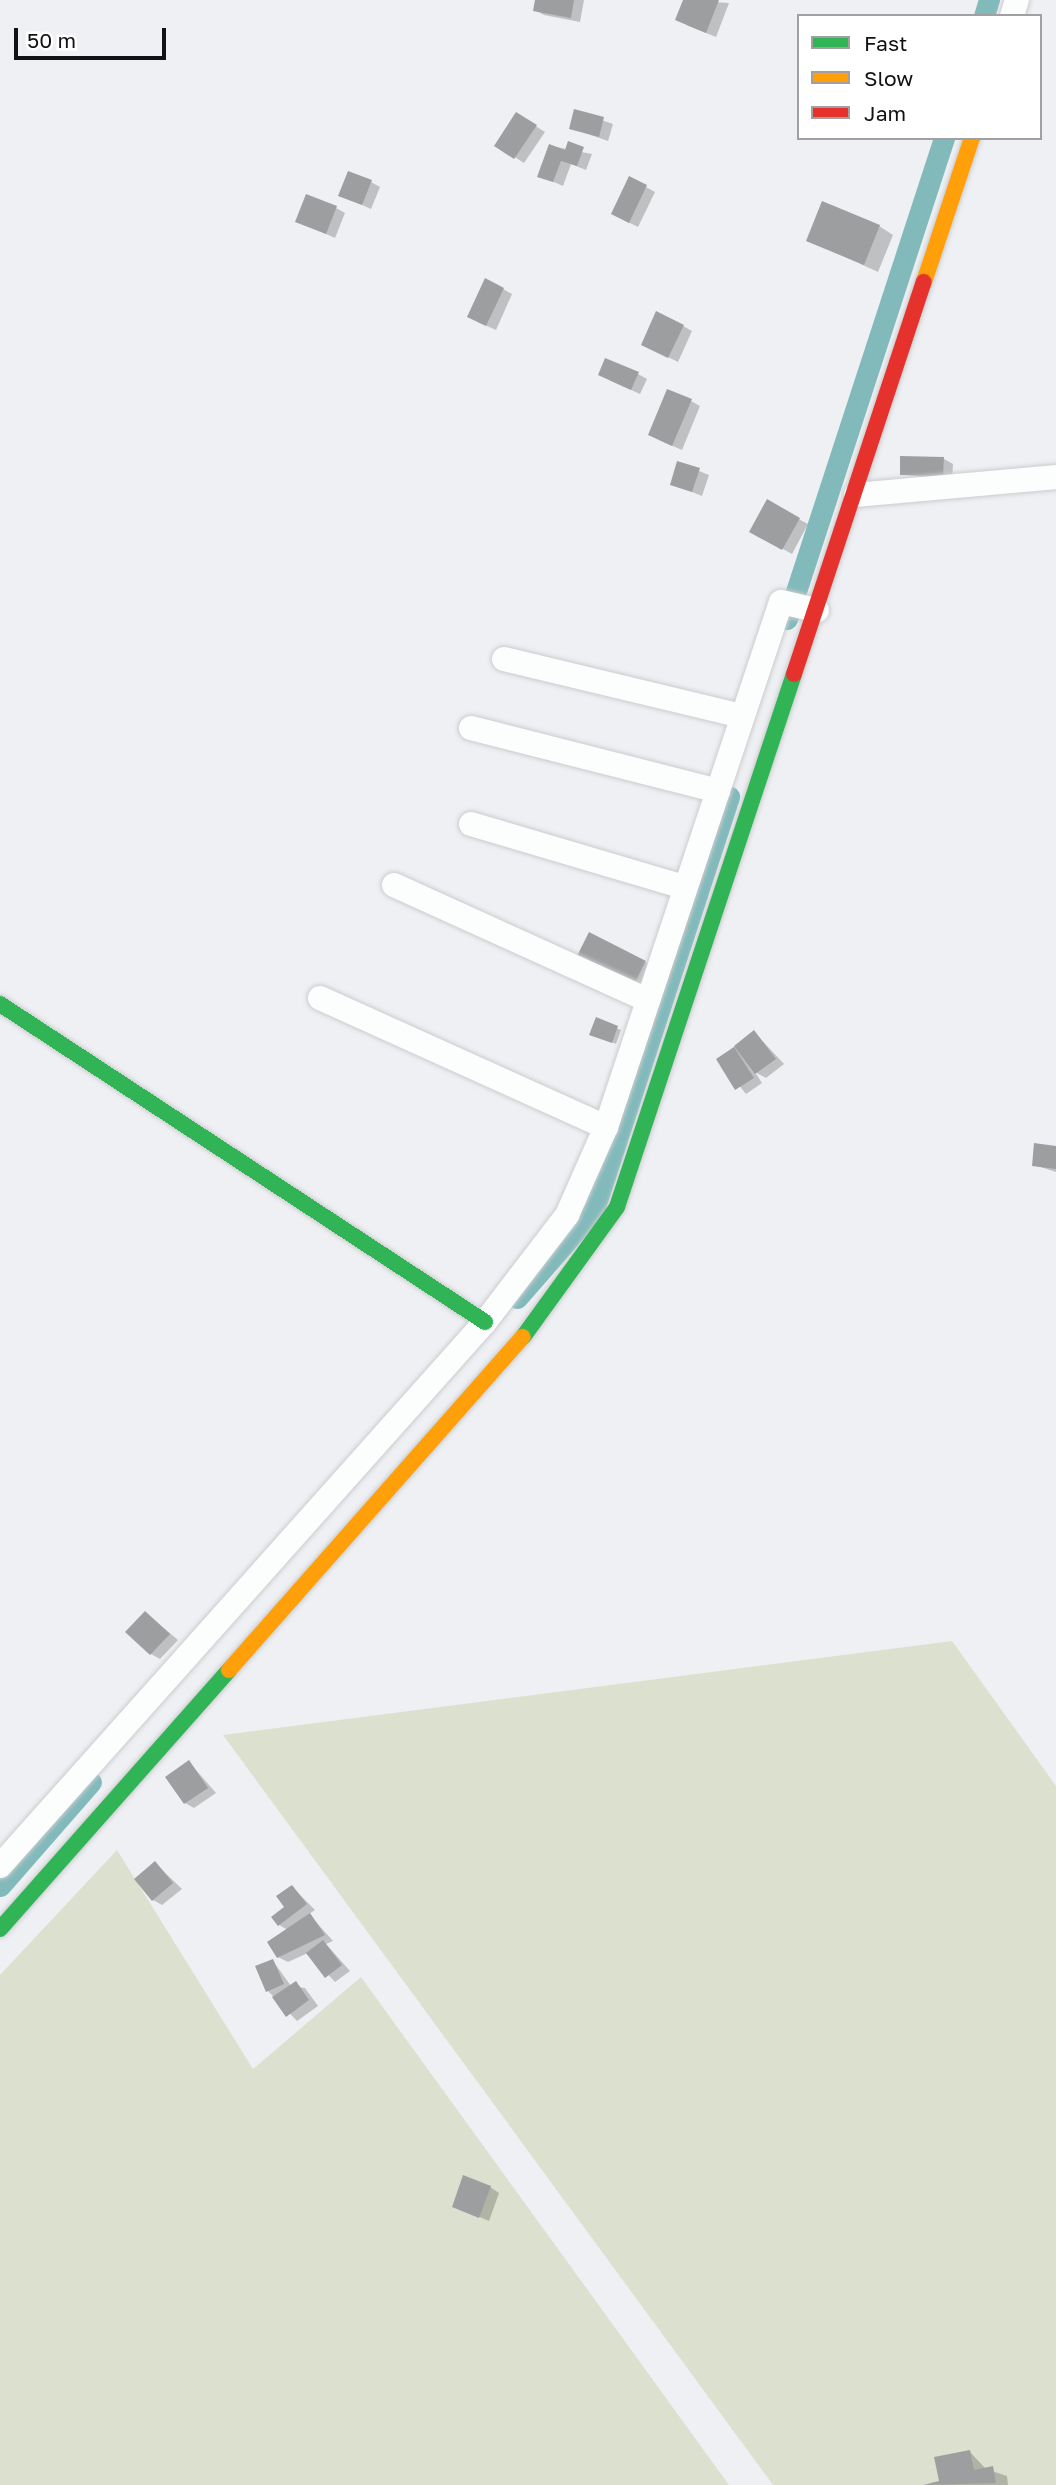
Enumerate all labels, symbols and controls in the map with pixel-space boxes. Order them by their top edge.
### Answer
scale bar [18,14,170,58]
legend [797,14,1042,140]
text: 50 m [27,27,76,53]
text: Fast [864,30,907,56]
text: Slow [864,65,913,91]
text: Jam [864,100,906,126]

